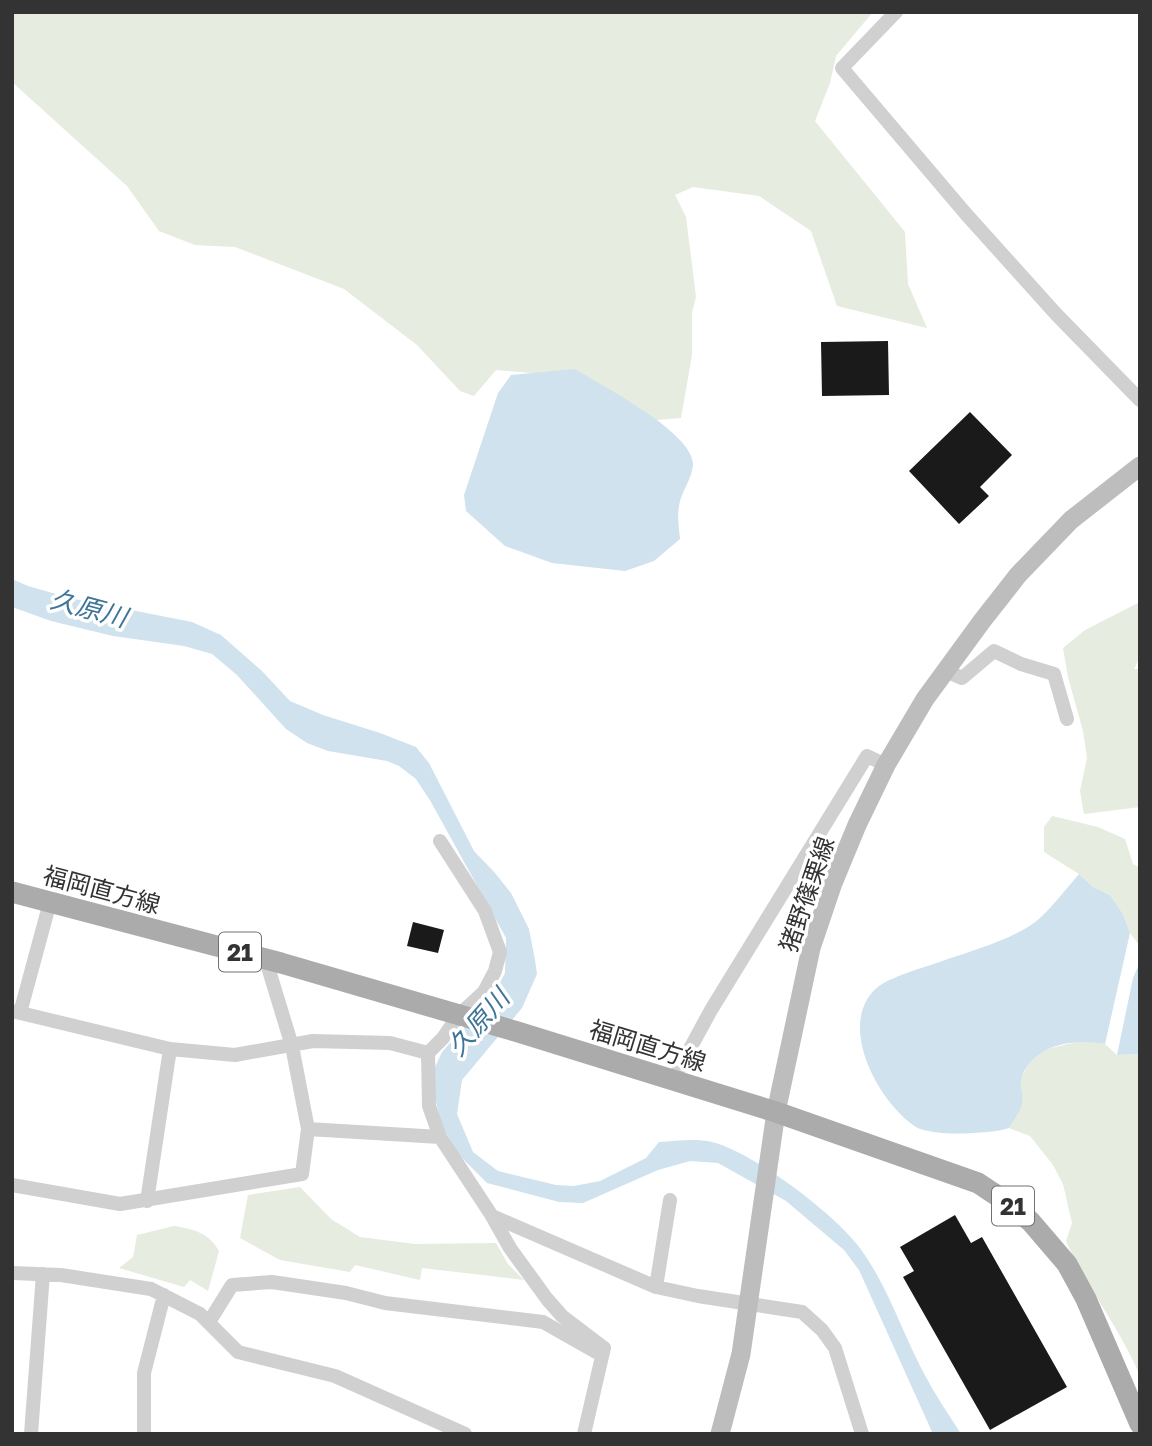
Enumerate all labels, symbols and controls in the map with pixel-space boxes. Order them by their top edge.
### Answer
water label: 久原川 [47,583,134,634]
street label: 猪野篠栗線 [773,833,839,955]
street label: 福岡直方線 [40,859,164,919]
road number: 21 [219,932,261,972]
water label: 久原川 [441,980,517,1062]
street label: 福岡直方線 [586,1014,710,1076]
road number: 21 [992,1186,1034,1226]

